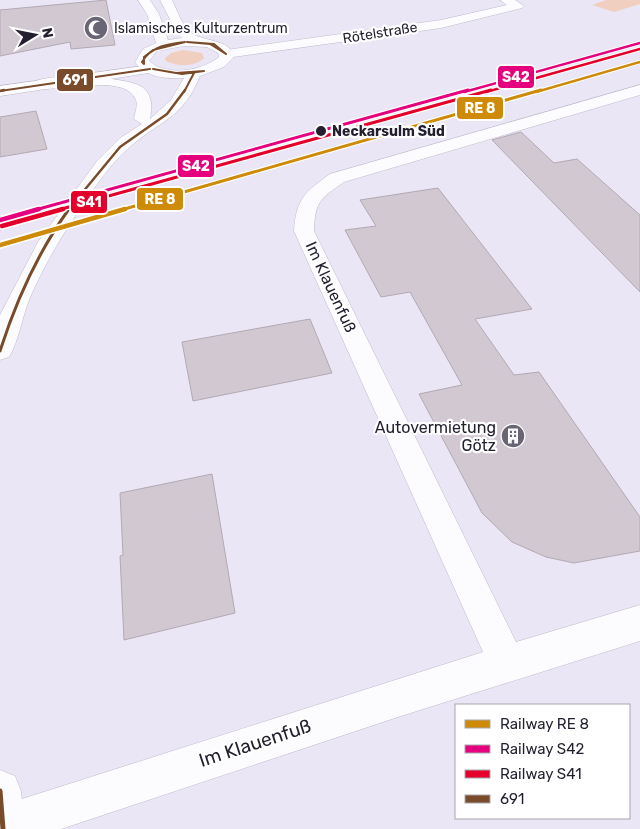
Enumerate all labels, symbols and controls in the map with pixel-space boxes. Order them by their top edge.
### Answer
north arrow [10,10,60,60]
mosque icon: Islamisches Kulturzentrum [83,15,109,41]
street label: Rötelstraße [341,19,419,47]
place label: Islamisches Kulturzentrum [114,20,288,37]
text: N [38,26,57,39]
line badge: S42 [497,65,535,89]
line badge: 691 [56,68,94,92]
text: S42 [502,69,530,86]
text: 691 [62,72,88,89]
line badge: RE 8 [456,96,504,120]
text: RE 8 [464,100,496,117]
place label: Neckarsulm Süd [332,123,445,140]
marker: Neckarsulm Süd [314,124,328,138]
line badge: S42 [177,154,215,178]
text: S42 [182,158,210,175]
line badge: RE 8 [136,187,184,211]
line badge: S41 [70,190,108,214]
text: RE 8 [144,191,176,208]
text: S41 [76,194,102,211]
street label: Im Klauenfuß [302,238,360,336]
place label: Autovermietung Götz [375,418,496,455]
building icon: Autovermietung Götz [500,423,526,449]
legend [455,704,630,819]
street label: Im Klauenfuß [196,714,314,772]
text: Railway RE 8 [500,715,589,733]
text: Railway S42 [500,740,584,758]
text: Railway S41 [500,765,582,783]
text: 691 [500,790,524,808]

